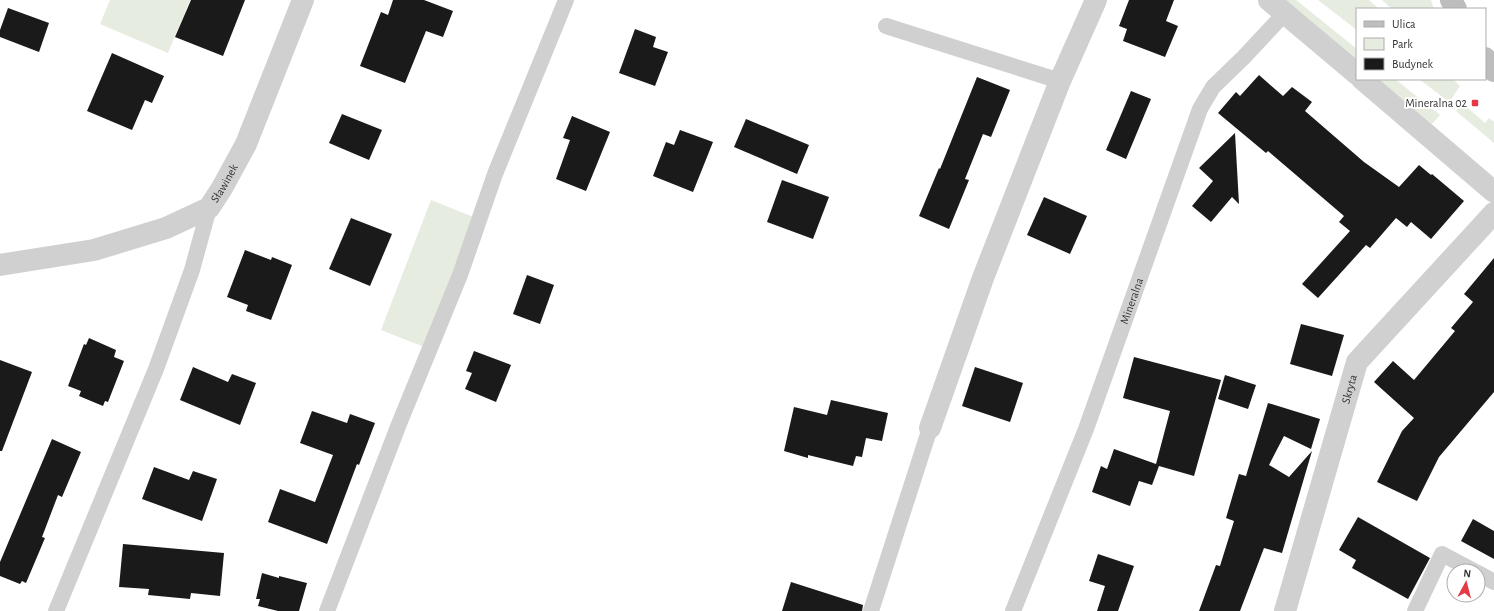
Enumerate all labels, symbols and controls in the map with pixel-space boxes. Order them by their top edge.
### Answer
legend [1356,8,1486,80]
text: Ulica [1392,18,1416,30]
text: Park [1392,38,1413,50]
text: Budynek [1392,58,1434,71]
place label: Mineralna 02 [1405,97,1468,109]
marker: Mineralna 02 [1470,98,1480,108]
street label: Sławinek [208,161,240,205]
street label: Mineralna [1118,276,1145,326]
street label: Skryta [1339,373,1359,405]
north arrow [1446,563,1486,603]
text: N [1463,568,1472,579]

